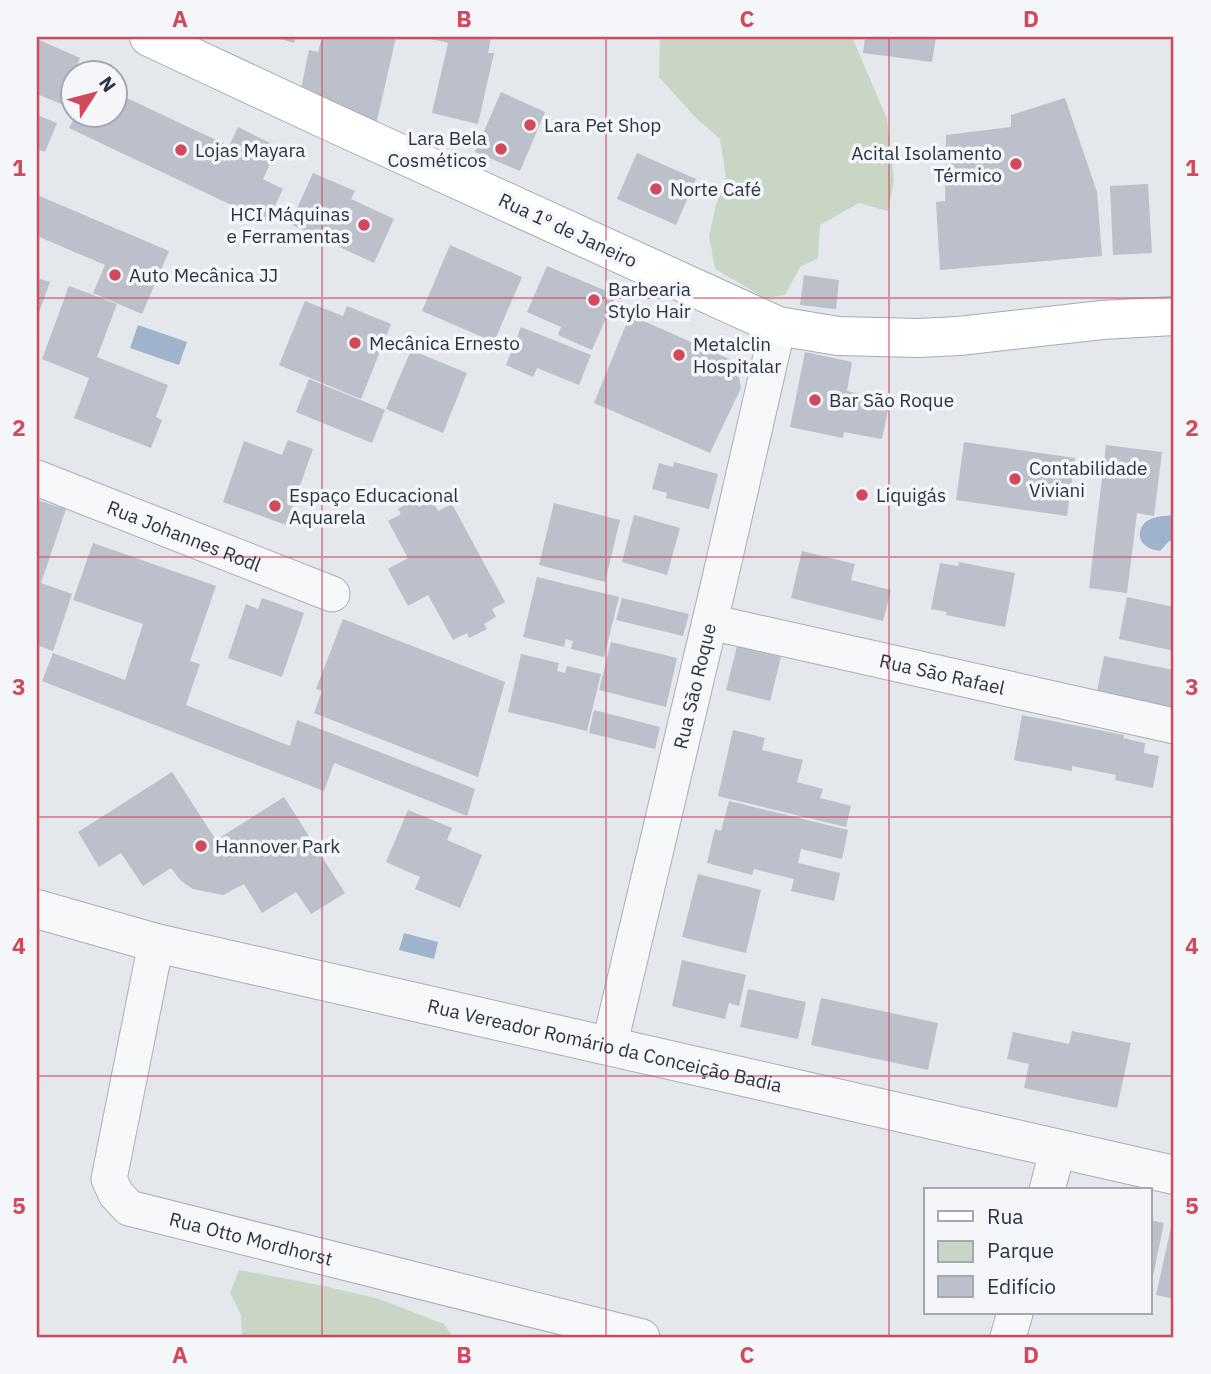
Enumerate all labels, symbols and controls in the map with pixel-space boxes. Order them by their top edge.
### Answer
text: A [172,3,188,33]
text: B [456,3,472,33]
text: C [740,3,755,33]
text: D [1023,3,1039,33]
north arrow [60,60,130,130]
text: N [94,71,122,97]
place label: Lara Pet Shop [544,113,661,137]
marker: Lara Pet Shop [522,117,538,133]
place label: Lara Bela Cosméticos [388,126,487,172]
place label: Lojas Mayara [195,138,306,162]
marker: Lara Bela Cosméticos [493,141,509,157]
place label: Acital Isolamento Térmico [851,141,1002,187]
marker: Lojas Mayara [173,142,189,158]
text: 1 [12,152,26,182]
text: 1 [1185,152,1199,182]
marker: Acital Isolamento Térmico [1008,156,1024,172]
place label: Norte Café [670,177,761,201]
marker: Norte Café [648,181,664,197]
street label: Rua 1º de Janeiro [495,187,641,273]
place label: HCI Máquinas e Ferramentas [227,202,350,248]
marker: HCI Máquinas e Ferramentas [356,217,372,233]
place label: Auto Mecânica JJ [129,263,278,287]
marker: Auto Mecânica JJ [107,267,123,283]
place label: Barbearia Stylo Hair [608,277,691,323]
marker: Barbearia Stylo Hair [586,292,602,308]
place label: Mecânica Ernesto [369,331,520,355]
place label: Metalclin Hospitalar [693,332,781,378]
marker: Mecânica Ernesto [347,335,363,351]
marker: Metalclin Hospitalar [671,347,687,363]
place label: Bar São Roque [829,388,954,412]
marker: Bar São Roque [807,392,823,408]
text: 2 [12,412,26,442]
text: 2 [1185,412,1199,442]
place label: Contabilidade Viviani [1029,456,1147,502]
marker: Contabilidade Viviani [1007,471,1023,487]
place label: Espaço Educacional Aquarela [289,483,459,529]
place label: Liquigás [876,483,946,507]
marker: Liquigás [854,487,870,503]
street label: Rua Johannes Rodl [104,495,264,577]
marker: Espaço Educacional Aquarela [267,498,283,514]
street label: Rua São Roque [668,621,721,751]
street label: Rua São Rafael [877,648,1007,700]
text: 3 [12,671,26,701]
text: 3 [1185,671,1199,701]
place label: Hannover Park [215,834,340,858]
marker: Hannover Park [193,838,209,854]
text: 4 [12,930,26,960]
text: 4 [1185,930,1199,960]
street label: Rua Vereador Romário da Conceição Badia [425,993,784,1097]
legend [924,1188,1152,1314]
text: 5 [12,1190,26,1220]
text: 5 [1185,1190,1199,1220]
text: Rua [987,1202,1024,1230]
street label: Rua Otto Mordhorst [167,1207,335,1271]
text: Parque [987,1236,1054,1264]
text: Edifício [987,1272,1056,1300]
text: A [172,1339,188,1369]
text: B [456,1339,472,1369]
text: C [740,1339,755,1369]
text: D [1023,1339,1039,1369]

